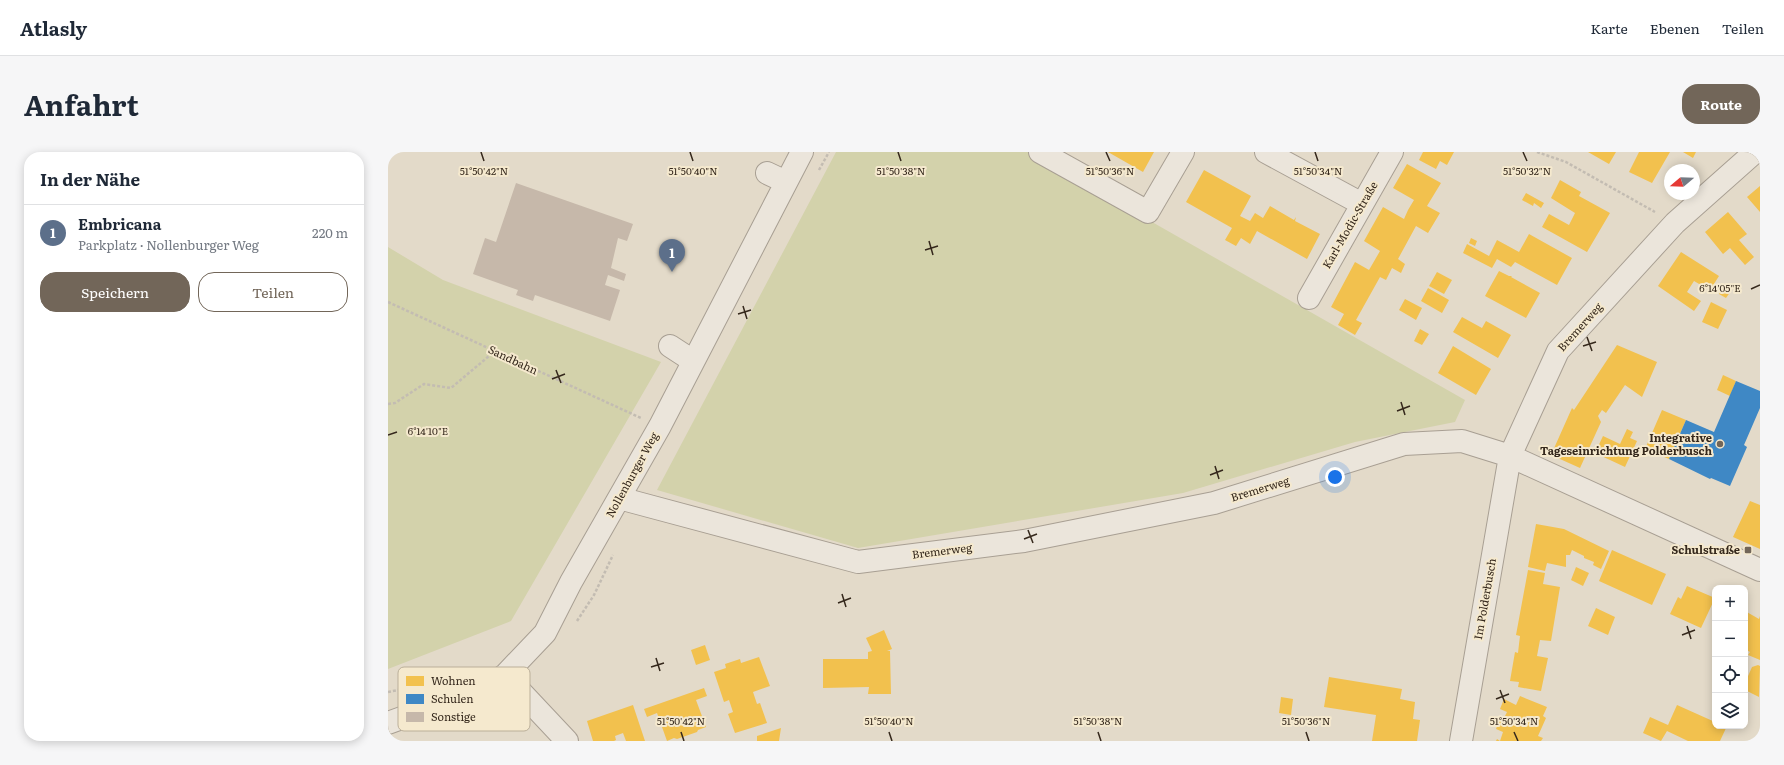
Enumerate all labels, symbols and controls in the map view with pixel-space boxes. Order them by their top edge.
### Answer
text: Atlasly [20,14,87,42]
text: Karte [1591,18,1628,38]
text: Ebenen [1650,18,1700,38]
text: Teilen [1722,18,1764,38]
text: Anfahrt [24,83,139,125]
button: Route [1682,84,1760,124]
text: 51°50'42"N [460,163,508,178]
text: 51°50'40"N [668,163,718,178]
text: 51°50'38"N [877,163,925,178]
text: 51°50'36"N [1086,163,1134,178]
text: 51°50'34"N [1294,163,1342,178]
text: 51°50'32"N [1503,163,1551,178]
north arrow [1664,164,1700,200]
text: In der Nähe [40,166,140,191]
street label: Karl-Modic-Straße [1318,178,1381,271]
text: Embricana [78,212,161,235]
text: 1 [50,223,56,242]
text: 220 m [312,223,348,242]
text: Parkplatz · Nollenburger Weg [78,235,259,254]
pin: 1 [659,239,685,272]
button: Speichern [40,272,190,312]
button: Teilen [198,272,348,312]
text: 6°14'05"E [1699,280,1741,295]
street label: Bremerweg [1553,298,1606,354]
street label: Sandbahn [486,341,541,378]
text: 6°14'10"E [408,423,448,438]
street label: Nollenburger Weg [601,428,662,520]
place label: Integrative Tageseinrichtung Polderbusch [1540,429,1712,458]
marker: Integrative Tageseinrichtung Polderbusch [1715,439,1725,449]
your location [1325,467,1345,487]
street label: Bremerweg [1228,471,1292,505]
street label: Bremerweg [911,538,974,562]
place label: Schulstraße [1672,541,1740,557]
marker: Schulstraße [1743,545,1753,555]
street label: Im Polderbusch [1469,557,1499,641]
map controls [1712,585,1748,729]
button: + [1712,585,1748,621]
button: − [1712,621,1748,657]
button: locate [1712,657,1748,693]
legend [398,667,530,731]
text: Wohnen [431,672,476,688]
text: Schulen [431,690,473,706]
button: layers [1712,693,1748,729]
text: Sonstige [431,708,476,724]
text: 51°50'42"N [657,713,705,728]
text: 51°50'40"N [864,713,914,728]
text: 51°50'38"N [1074,713,1122,728]
text: 51°50'36"N [1282,713,1330,728]
text: 51°50'34"N [1490,713,1538,728]

